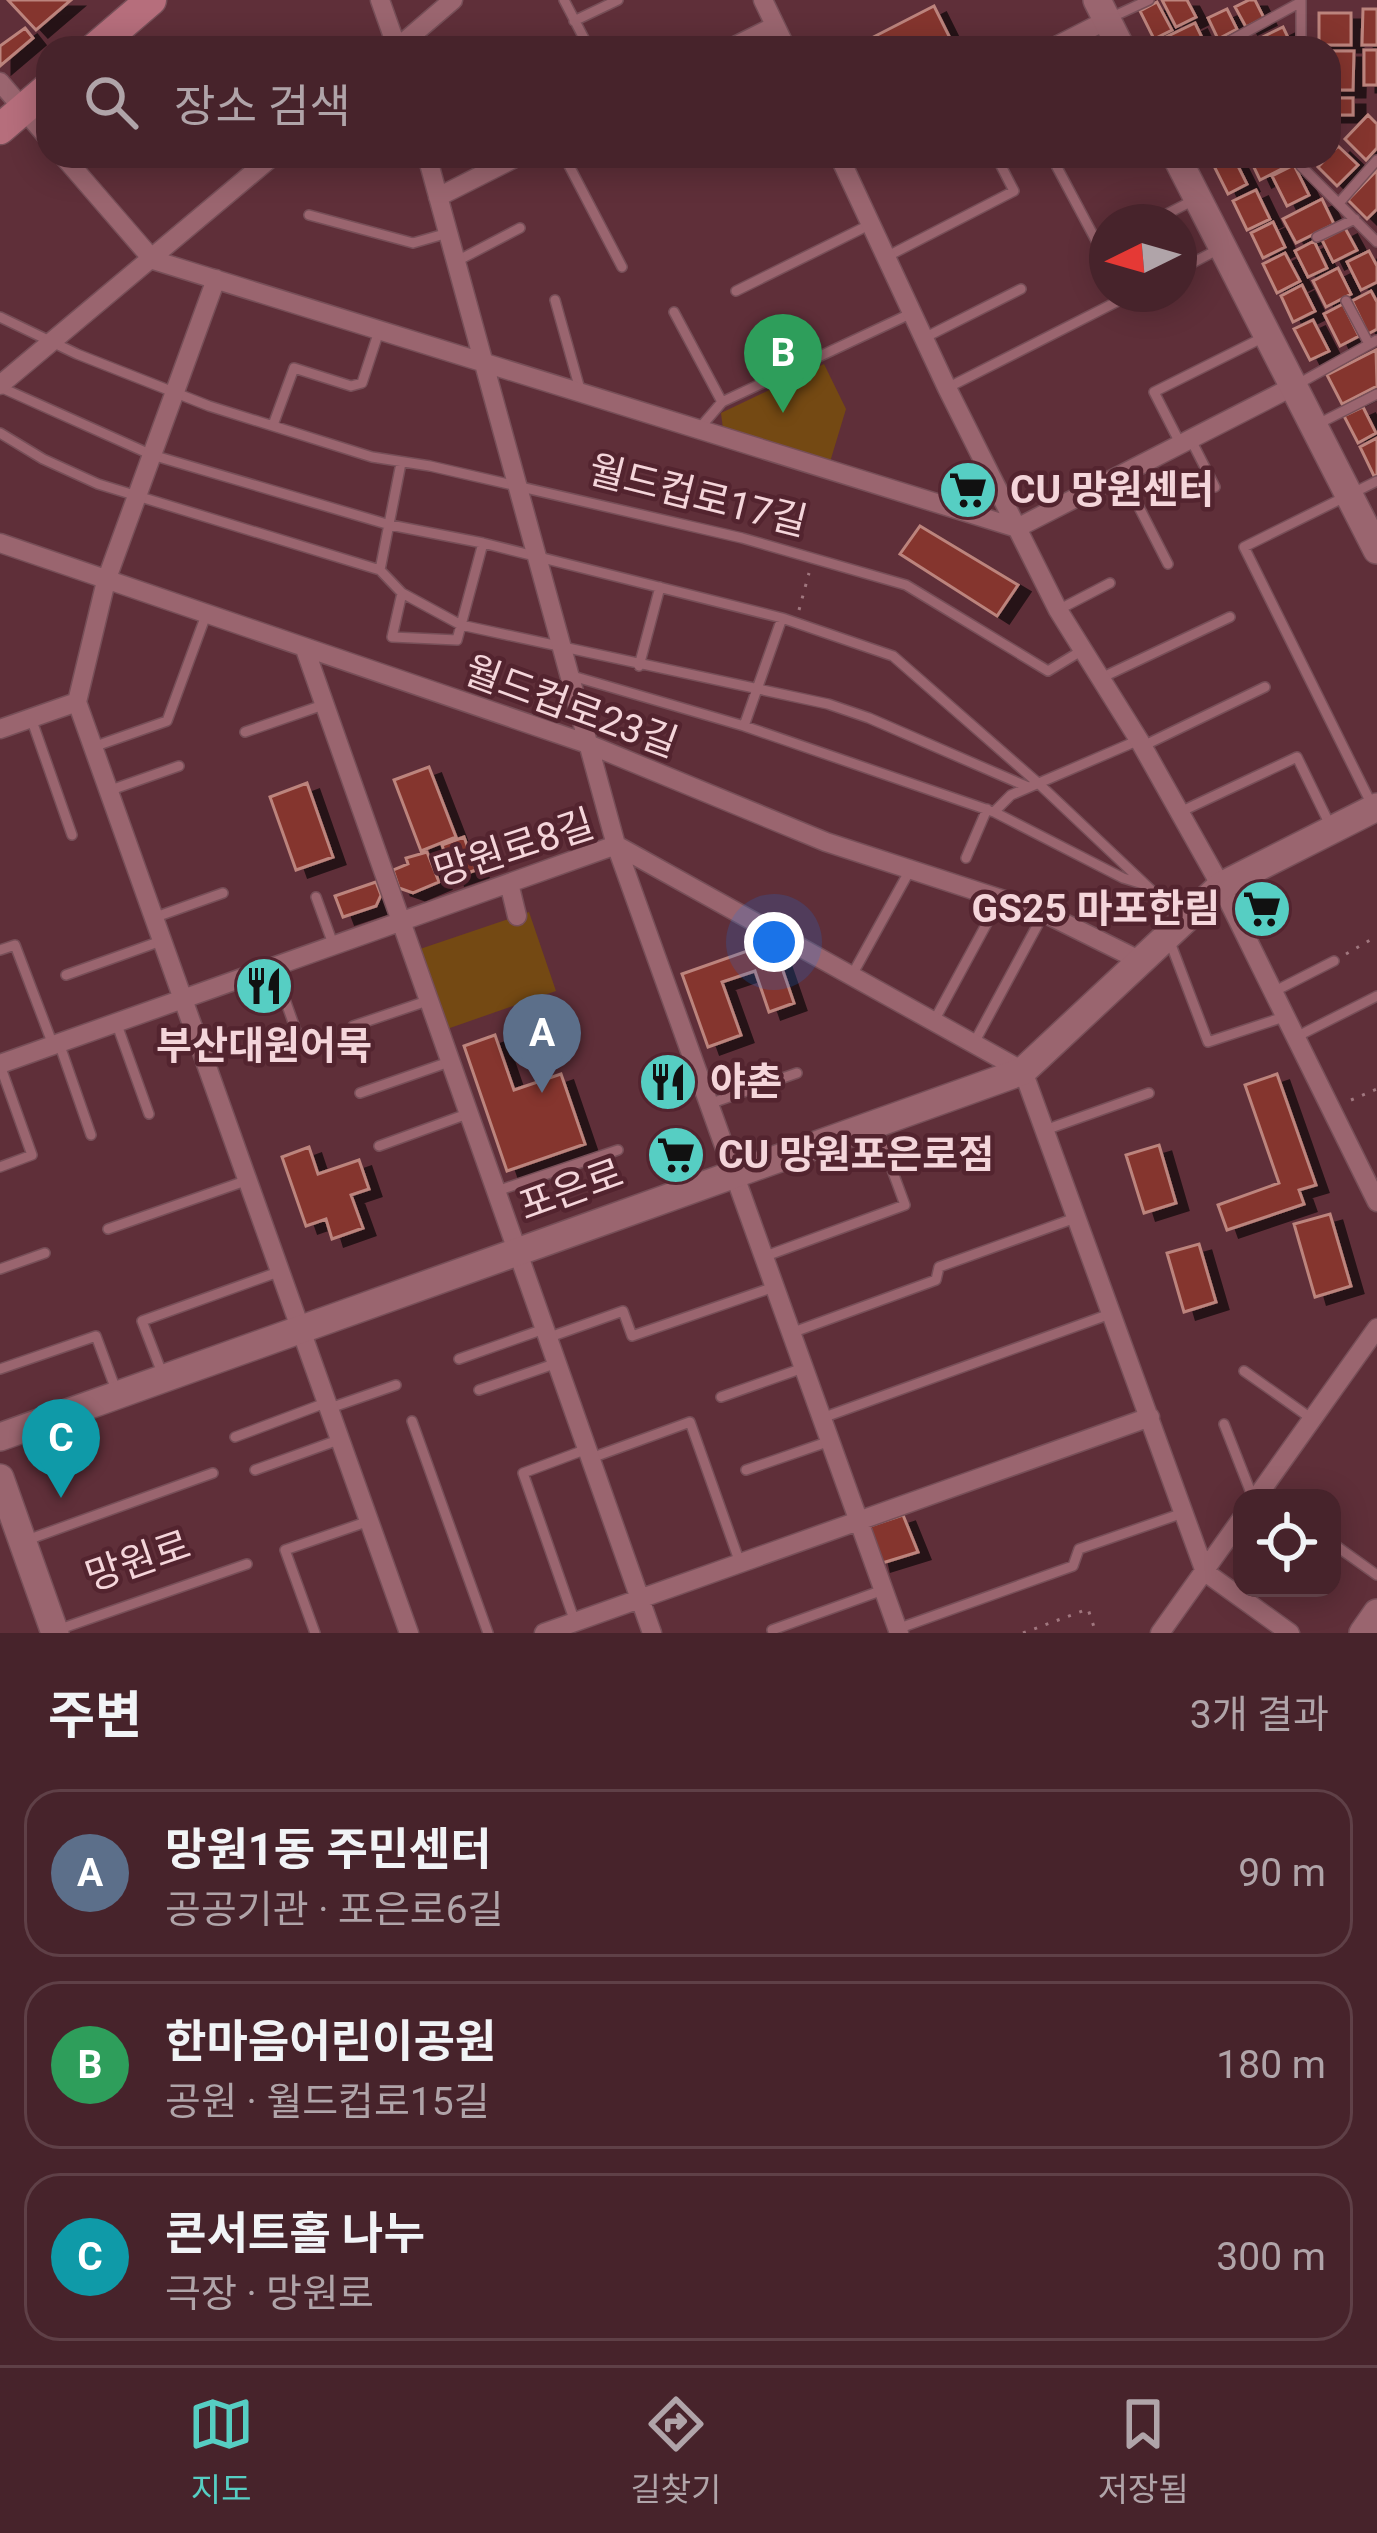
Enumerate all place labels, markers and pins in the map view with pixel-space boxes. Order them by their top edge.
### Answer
pin: B [744,314,822,413]
supermarket icon: CU 망원센터 [937,459,999,521]
place label: CU 망원센터 [1010,467,1214,513]
supermarket icon: GS25 마포한림 [1231,878,1293,940]
place label: GS25 마포한림 [971,886,1220,932]
restaurant icon: 부산대원어묵 [233,955,295,1017]
pin: A [503,994,581,1093]
place label: 부산대원어묵 [156,1023,372,1069]
restaurant icon: 야촌 [637,1051,699,1113]
place label: 야촌 [710,1059,782,1105]
supermarket icon: CU 망원포은로점 [645,1124,707,1186]
place label: CU 망원포은로점 [718,1132,994,1178]
pin: C [22,1399,100,1498]

